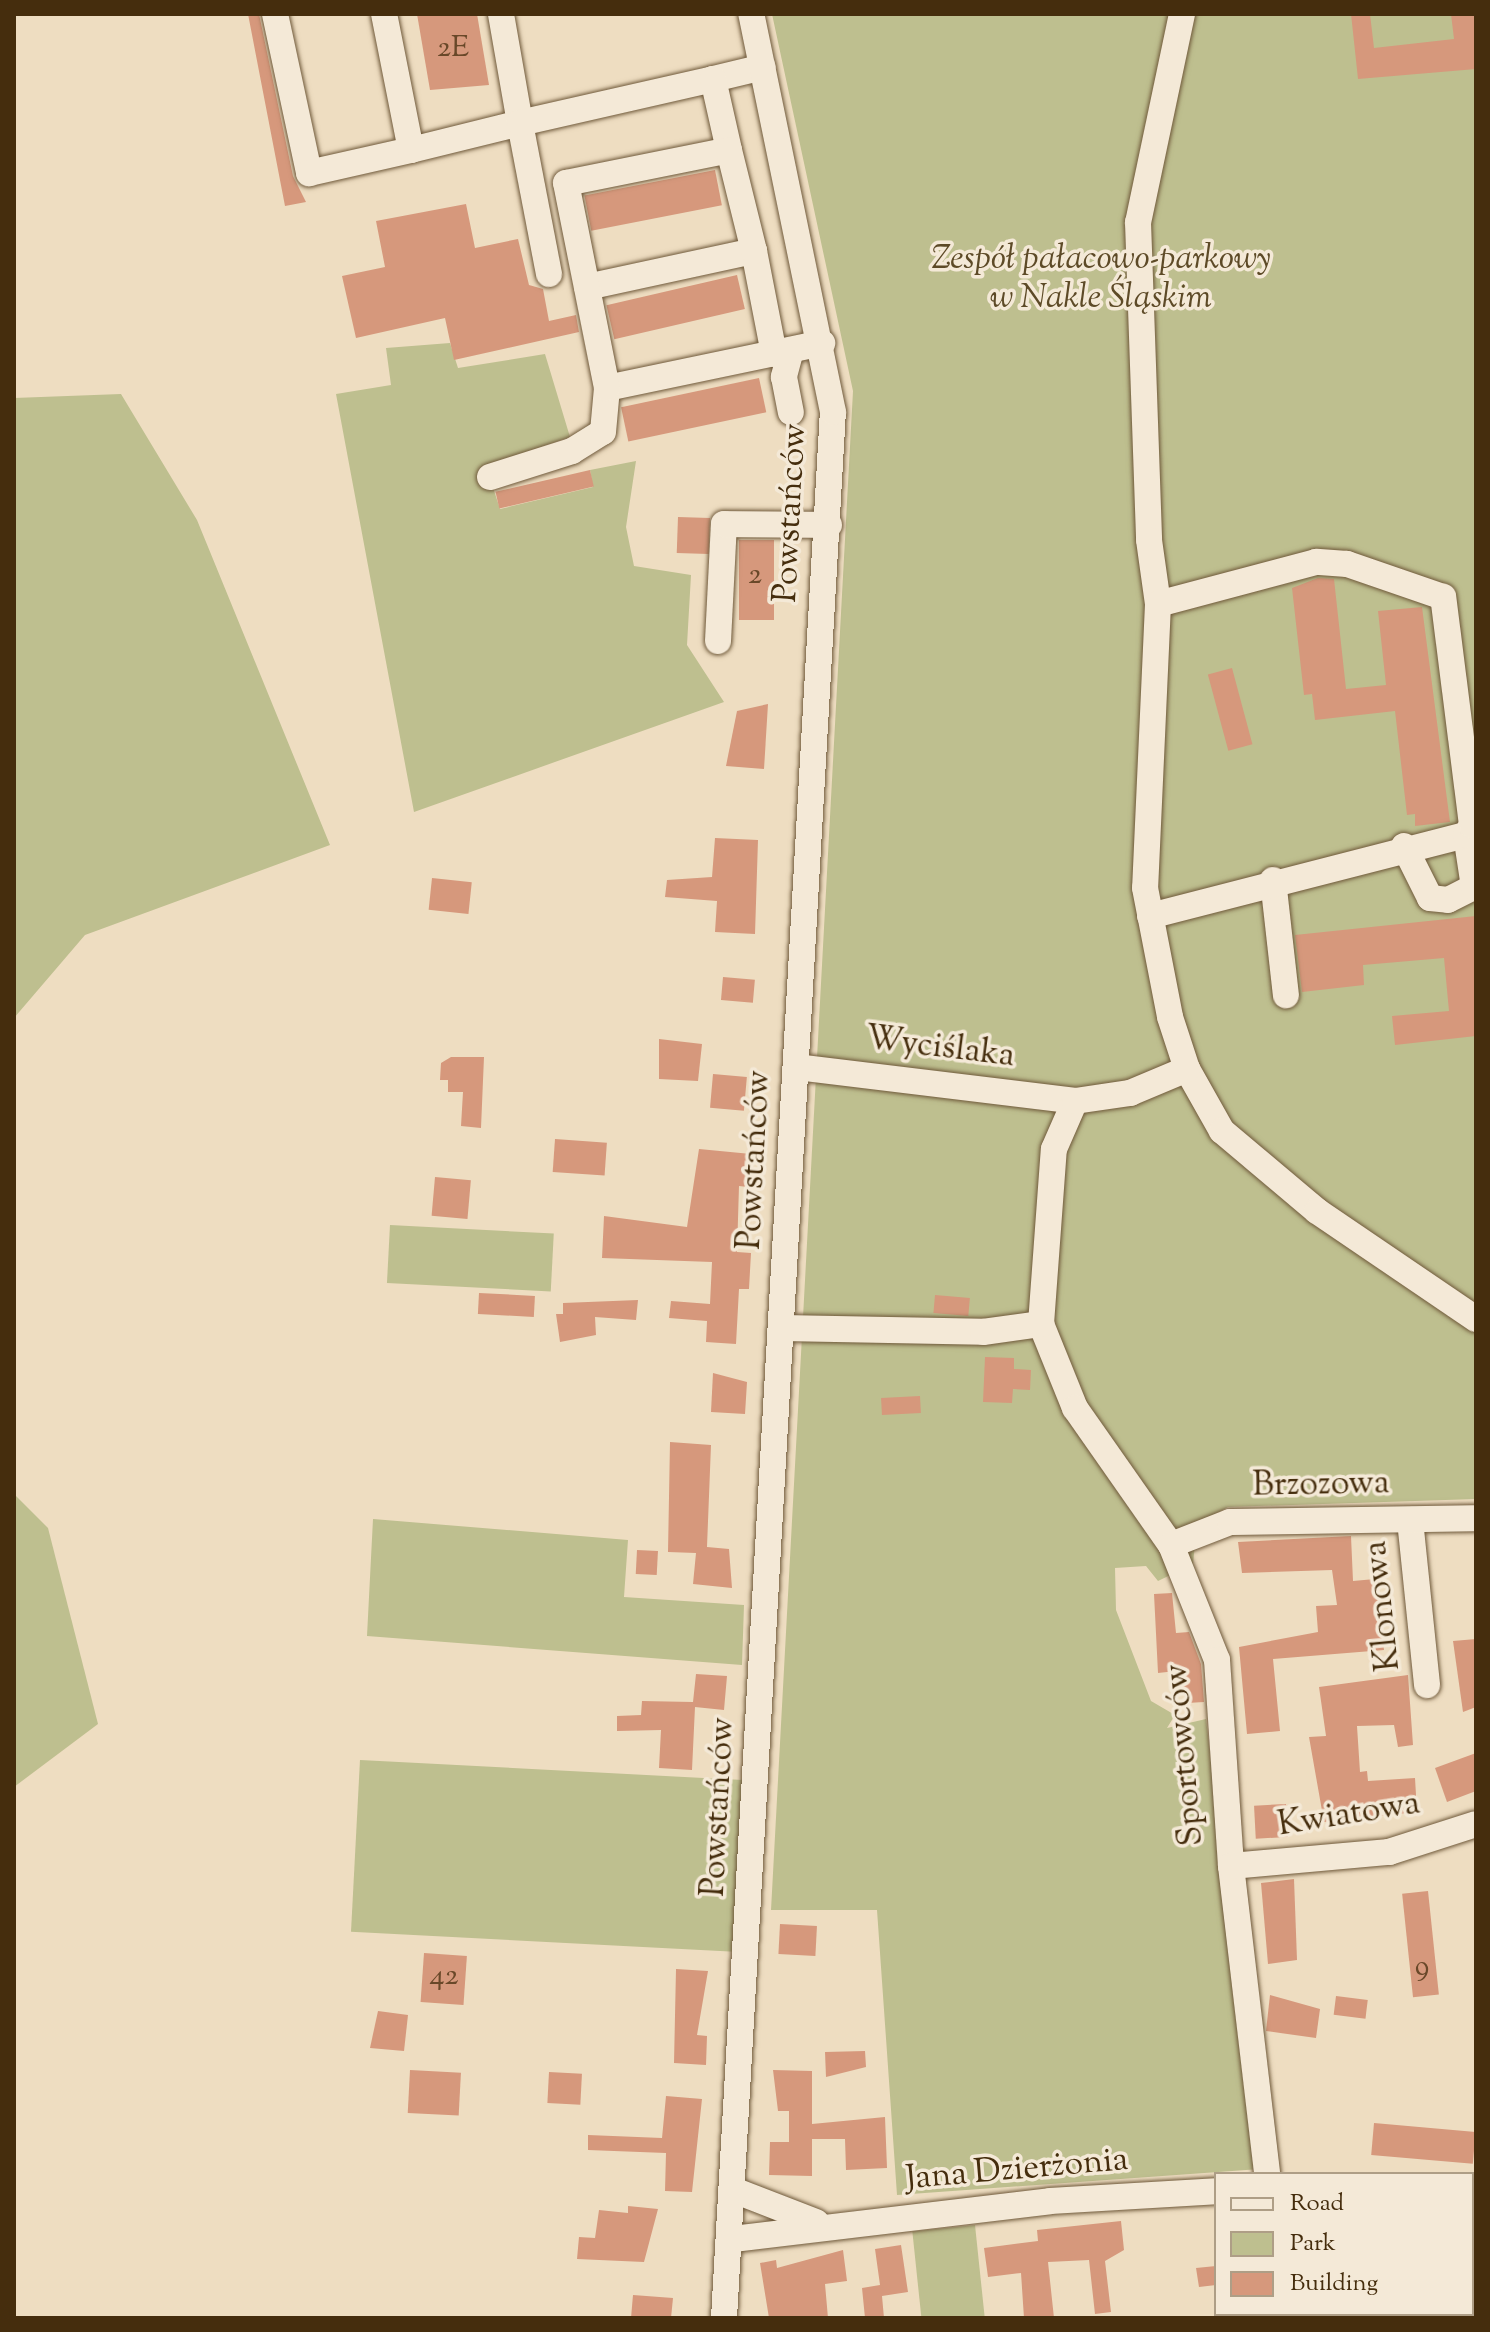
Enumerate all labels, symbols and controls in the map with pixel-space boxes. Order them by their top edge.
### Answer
house number: 2E [437,31,469,67]
park label: Zespół pałacowo-parkowy w Nakle Śląskim [931,239,1271,318]
street label: Powstańców [766,422,816,604]
house number: 2 [748,558,762,594]
street label: Wyciślaka [863,1019,1017,1077]
street label: Powstańców [730,1069,780,1251]
street label: Brzozowa [1252,1463,1390,1507]
street label: Klonowa [1356,1539,1410,1673]
street label: Sportowców [1157,1662,1213,1848]
street label: Powstańców [694,1716,744,1898]
street label: Kwiatowa [1275,1784,1423,1846]
house number: 9 [1415,1950,1429,1986]
house number: 42 [429,1959,459,1995]
street label: Jana Dzierżonia [904,2140,1130,2200]
legend [1214,2172,1474,2316]
text: Road [1290,2187,1344,2221]
text: Park [1290,2227,1336,2261]
text: Building [1290,2267,1378,2301]

